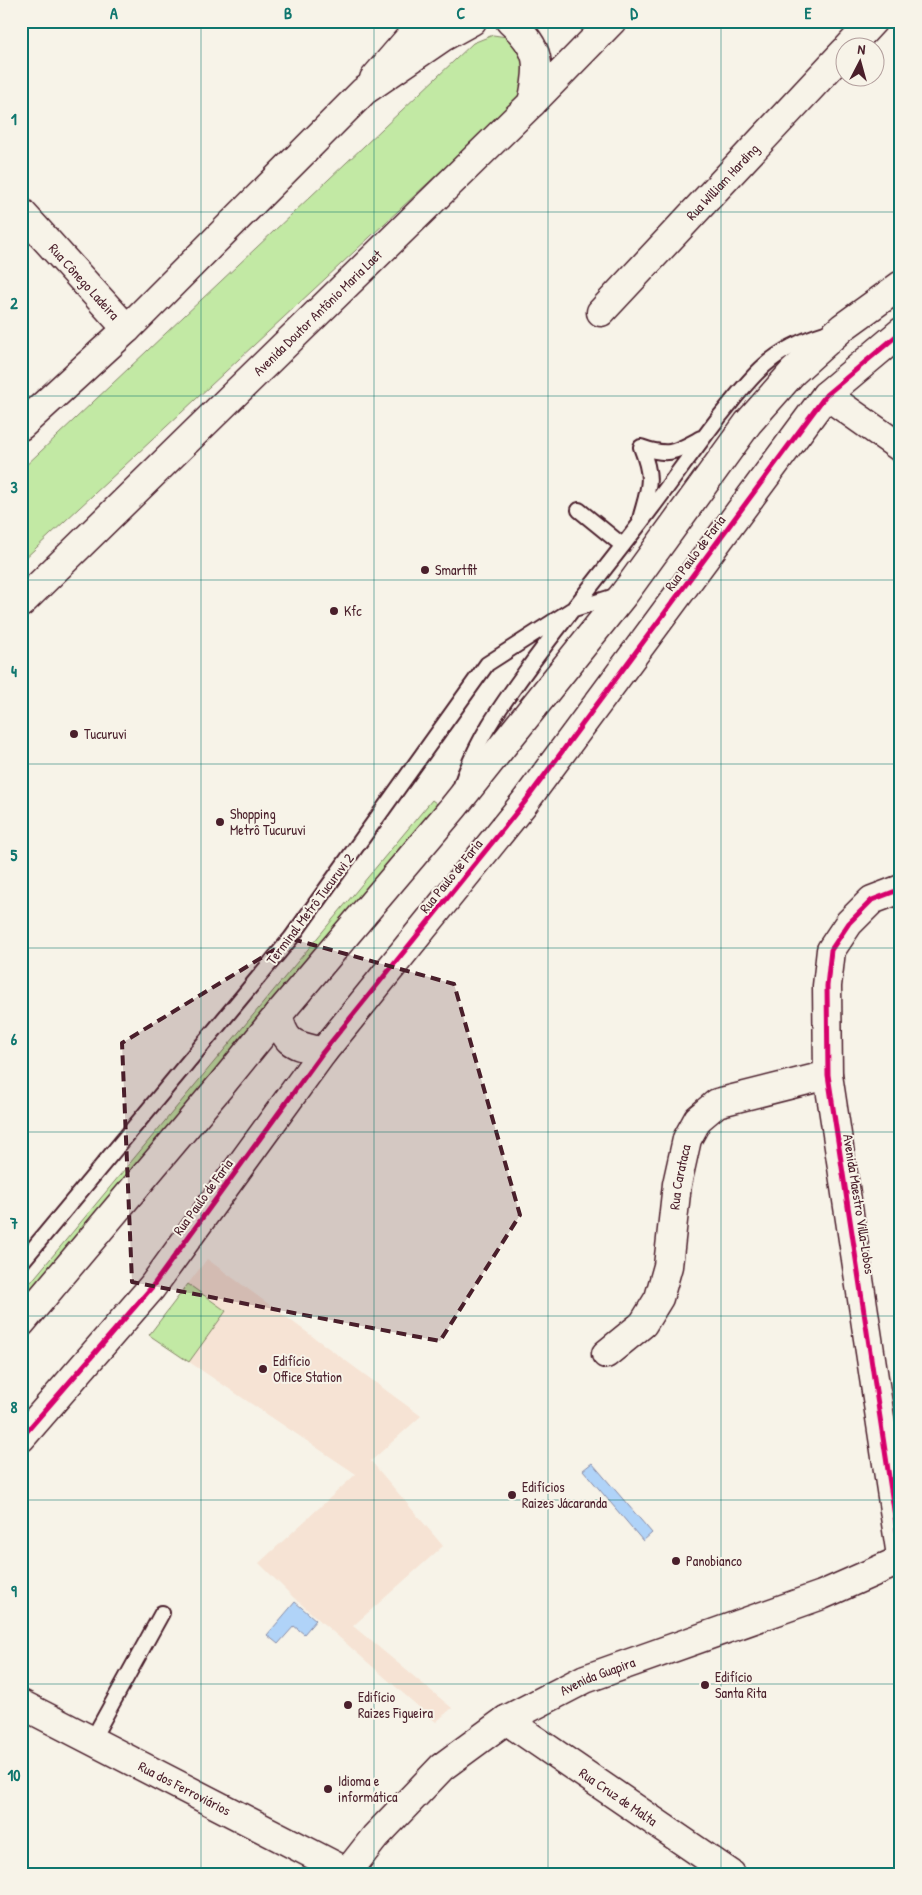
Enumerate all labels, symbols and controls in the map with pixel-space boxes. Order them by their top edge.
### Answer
text: A [110,2,118,24]
text: B [284,2,292,24]
text: C [457,2,466,24]
text: D [630,2,638,24]
text: E [804,2,812,24]
north arrow [834,38,884,88]
text: N [857,39,867,58]
text: 1 [11,108,17,130]
street label: Rua William Harding [682,139,763,224]
street label: Rua Cônego Ladeira [45,239,124,324]
street label: Avenida Doutor Antônio Maria Laet [249,245,386,380]
text: 2 [10,292,18,314]
text: 3 [10,476,18,498]
street label: Rua Paulo de Faria [660,511,730,594]
place label: Smartfit [435,560,477,579]
marker: Smartfit [419,564,431,576]
place label: Kfc [344,601,362,620]
marker: Kfc [328,605,340,617]
text: 4 [11,660,17,682]
place label: Tucuruvi [84,724,127,743]
marker: Tucuruvi [68,728,80,740]
place label: Shopping Metrô Tucuruvi [230,804,306,839]
marker: Shopping Metrô Tucuruvi [214,816,226,828]
street label: Rua Paulo de Faria [415,834,487,917]
text: 5 [11,844,18,866]
street label: Terminal Metrô Tucuruvi 2 [262,849,358,968]
text: 6 [11,1028,18,1050]
street label: Avenida Maestro Villa-Lobos [839,1133,880,1275]
street label: Rua Carataca [664,1142,695,1211]
street label: Rua Paulo de Faria [168,1154,237,1239]
text: 7 [9,1212,18,1234]
place label: Edifício Office Station [273,1351,342,1386]
marker: Edifício Office Station [257,1363,269,1375]
text: 8 [11,1396,18,1418]
place label: Edifícios Raizes Jácaranda [522,1477,607,1512]
marker: Edifícios Raizes Jácaranda [506,1489,518,1501]
place label: Panobianco [686,1551,742,1570]
marker: Panobianco [670,1555,682,1567]
text: 9 [11,1580,17,1602]
street label: Avenida Guapira [556,1652,638,1699]
place label: Edifício Santa Rita [715,1667,767,1702]
marker: Edifício Santa Rita [699,1679,711,1691]
place label: Edifício Raizes Figueira [358,1687,433,1723]
marker: Edifício Raizes Figueira [342,1699,354,1711]
street label: Rua dos Ferroviários [135,1756,234,1820]
street label: Rua Cruz de Malta [576,1763,662,1830]
text: 10 [8,1764,20,1786]
place label: Idioma e informática [338,1771,398,1806]
marker: Idioma e informática [322,1783,334,1795]

